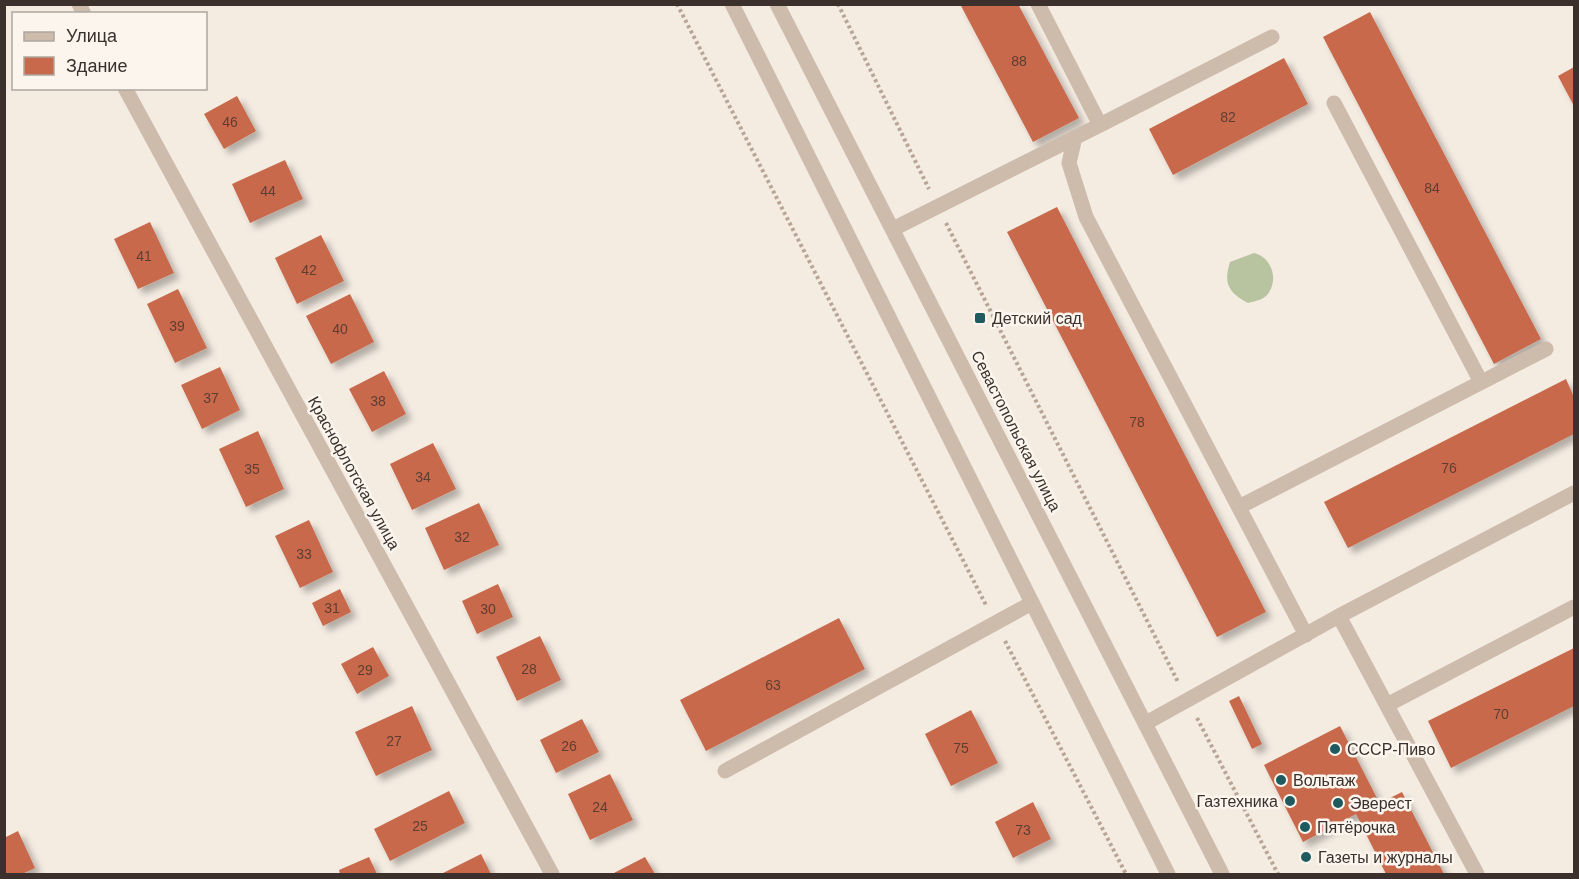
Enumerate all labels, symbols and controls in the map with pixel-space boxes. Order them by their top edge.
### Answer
legend [12,12,207,90]
text: Улица [66,26,118,46]
house number: 88 [1011,53,1027,69]
text: Здание [66,56,127,76]
house number: 82 [1220,109,1236,125]
house number: 46 [222,114,238,130]
house number: 84 [1424,180,1440,196]
house number: 44 [260,183,276,199]
house number: 41 [136,248,152,264]
house number: 42 [301,262,317,278]
place label: Детский сад [992,310,1083,327]
marker: Детский сад [973,311,987,325]
house number: 39 [169,318,185,334]
house number: 40 [332,321,348,337]
street label: Севастопольская улица [968,348,1064,514]
house number: 37 [203,390,219,406]
house number: 38 [370,393,386,409]
street label: Краснофлотская улица [305,394,403,553]
house number: 78 [1129,414,1145,430]
house number: 76 [1441,460,1457,476]
house number: 35 [244,461,260,477]
house number: 34 [415,469,431,485]
house number: 32 [454,529,470,545]
house number: 33 [296,546,312,562]
house number: 31 [324,600,340,616]
house number: 30 [480,601,496,617]
house number: 28 [521,661,537,677]
house number: 29 [357,662,373,678]
house number: 63 [765,677,781,693]
house number: 70 [1493,706,1509,722]
house number: 27 [386,733,402,749]
house number: 26 [561,738,577,754]
house number: 75 [953,740,969,756]
place label: СССР-Пиво [1347,741,1435,758]
marker: СССР-Пиво [1328,742,1342,756]
place label: Вольтаж [1293,772,1356,789]
marker: Вольтаж [1274,773,1288,787]
place label: Газтехника [1196,793,1278,810]
marker: Газтехника [1283,794,1297,808]
place label: Эверест [1350,795,1413,812]
marker: Эверест [1331,796,1345,810]
house number: 24 [592,799,608,815]
house number: 25 [412,818,428,834]
place label: Пятёрочка [1317,819,1396,836]
marker: Пятёрочка [1298,820,1312,834]
house number: 73 [1015,822,1031,838]
place label: Газеты и журналы [1318,849,1453,866]
marker: Газеты и журналы [1299,850,1313,864]

